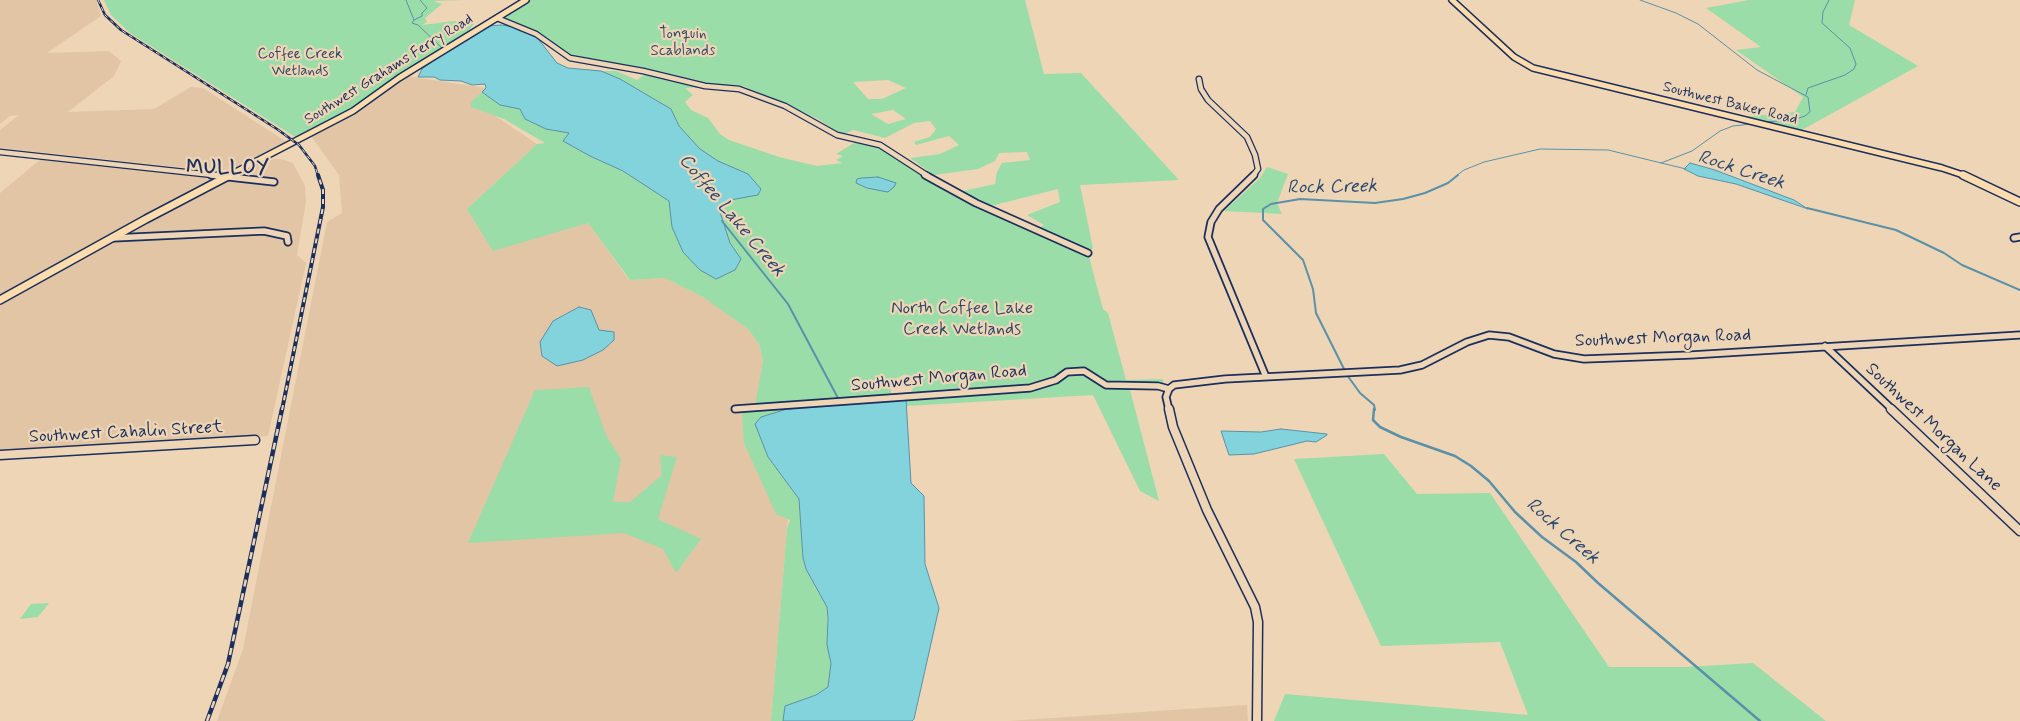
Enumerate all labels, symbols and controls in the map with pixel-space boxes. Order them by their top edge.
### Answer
street label: Southwest Grahams Ferry Road [302,11,476,129]
park label: Tonquin Scablands [651,26,715,61]
park label: Coffee Creek Wetlands [258,46,342,81]
street label: Southwest Baker Road [1661,79,1799,129]
water label: Rock Creek [1695,146,1787,196]
water label: Coffee Lake Creek [673,150,789,282]
district label: MULLOY [187,158,269,180]
water label: Rock Creek [1287,176,1377,200]
park label: North Coffee Lake Creek Wetlands [891,298,1033,340]
street label: Southwest Morgan Road [1575,325,1751,353]
street label: Southwest Morgan Lane [1860,359,2006,497]
street label: Southwest Morgan Road [850,361,1028,397]
street label: Southwest Cahalin Street [29,417,223,449]
water label: Rock Creek [1521,494,1603,570]

